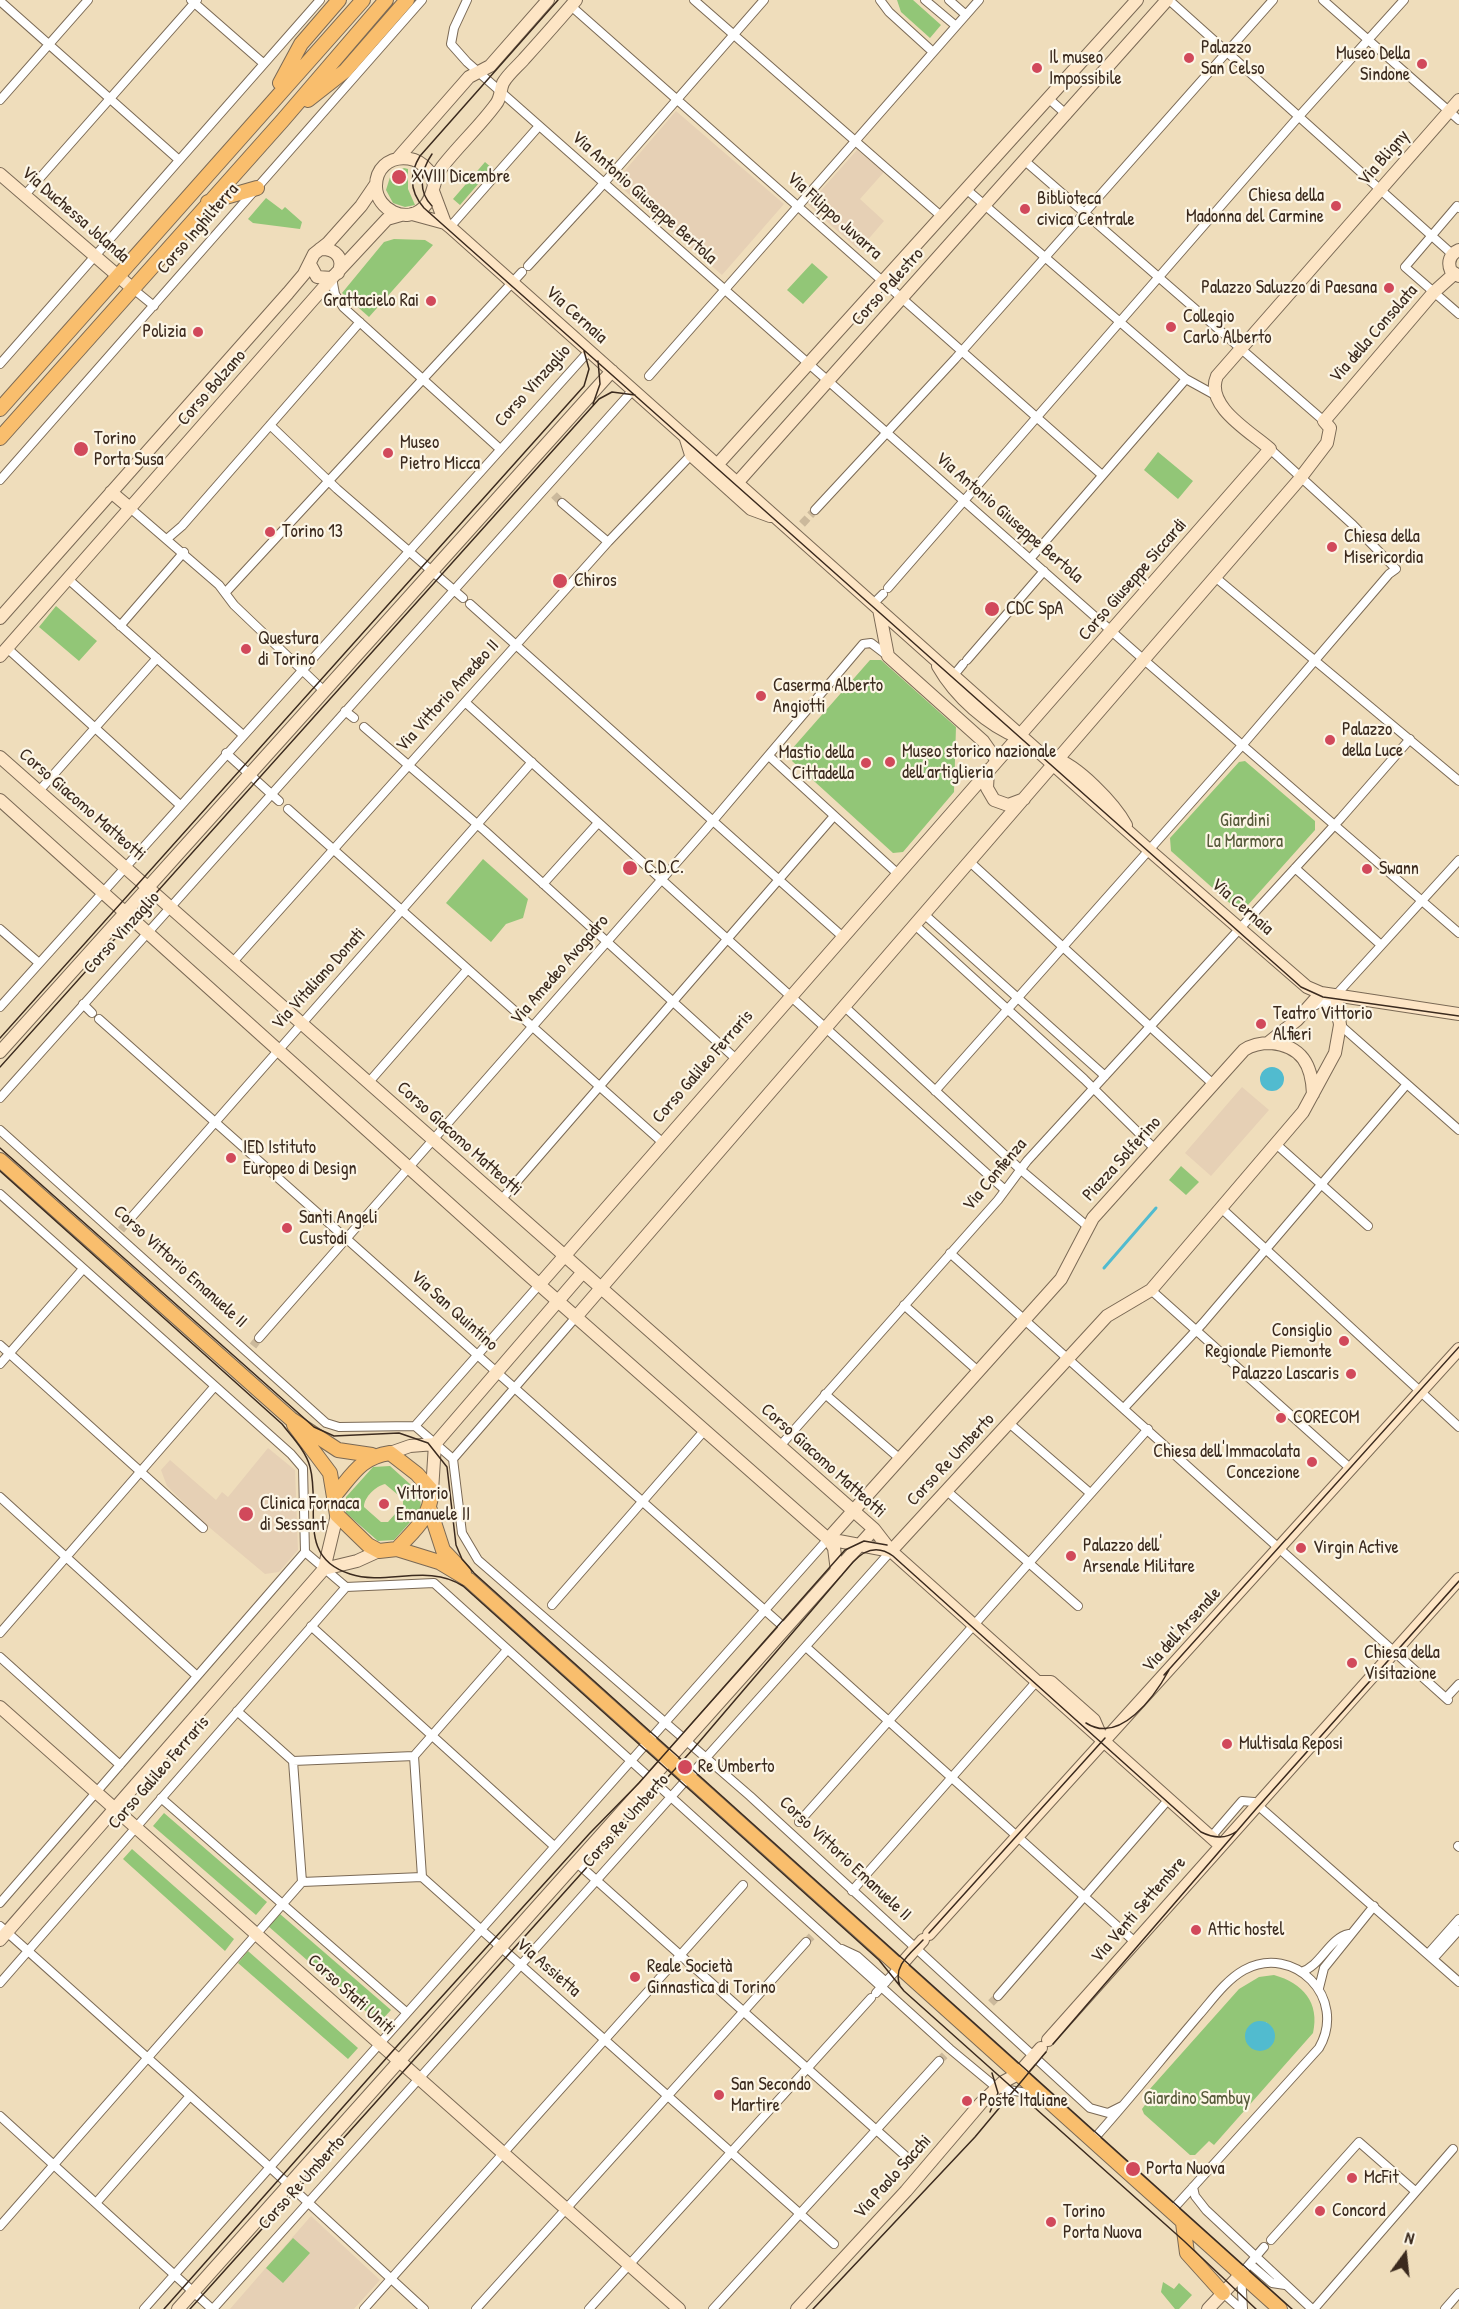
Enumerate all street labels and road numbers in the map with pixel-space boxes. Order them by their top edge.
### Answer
street label: Via Bligny [1354,126,1414,190]
street label: Via Antonio Giuseppe Bertola [567,127,721,269]
street label: Via Duchessa Jolanda [17,162,133,268]
street label: Via Filippo Juvarra [782,168,886,264]
street label: Corso Inghilterra [153,179,243,279]
street label: Corso Palestro [847,244,929,330]
street label: Via della Consolata [1325,280,1423,388]
street label: Via Cernaia [541,282,611,348]
street label: Corso Vinzaglio [490,340,576,432]
street label: Corso Bolzano [173,346,251,430]
street label: Via Antonio Giuseppe Bertola [931,448,1087,588]
street label: Corso Giuseppe Siccardi [1074,515,1192,645]
street label: Via Vittorio Amedeo II [392,635,504,757]
street label: Corso Giacomo Matteotti [14,744,150,866]
street label: Via Cernaia [1206,874,1278,940]
street label: Corso Vinzaglio [79,887,165,979]
street label: Via Amedeo Avogadro [506,911,614,1029]
street label: Via Vitaliano Donati [268,924,370,1034]
street label: Corso Galileo Ferraris [648,1006,758,1128]
street label: Corso Giacomo Matteotti [392,1077,526,1201]
street label: Piazza Solferino [1078,1112,1166,1206]
street label: Via Confienza [958,1134,1032,1216]
street label: Corso Vittorio Emanuele II [109,1201,251,1333]
street label: Via San Quintino [406,1266,502,1356]
street label: Corso Giacomo Matteotti [756,1399,890,1523]
street label: Corso Re Umberto [903,1409,999,1511]
street label: Via dell'Arsenale [1138,1583,1226,1677]
street label: Corso Galileo Ferraris [104,1712,214,1834]
street label: Corso Re Umberto [578,1770,674,1872]
street label: Corso Vittorio Emanuele II [774,1792,916,1926]
street label: Via Venti Settembre [1087,1852,1191,1968]
street label: Via Assietta [511,1934,585,2002]
street label: Corso Stati Uniti [303,1950,399,2040]
street label: Via Paolo Sacchi [850,2131,936,2223]
street label: Corso Re Umberto [254,2132,350,2234]

